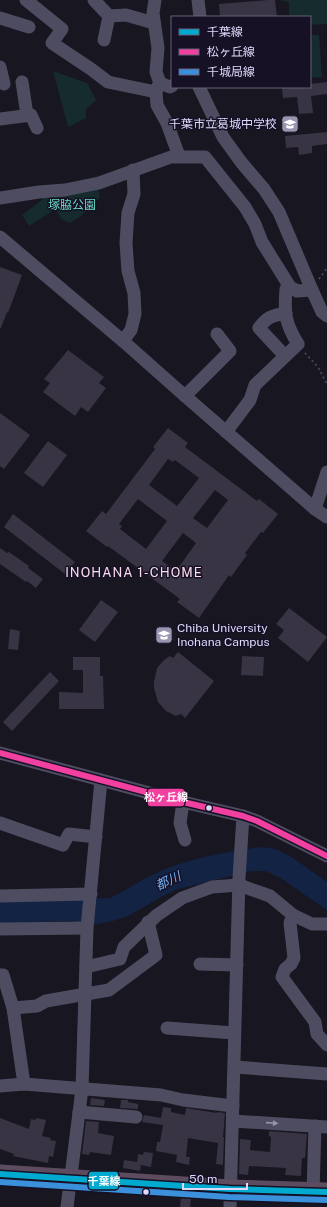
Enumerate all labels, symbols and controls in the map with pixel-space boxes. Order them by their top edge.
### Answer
legend [171,16,311,88]
text: 千葉線 [207,25,243,39]
text: 松ヶ丘線 [207,45,255,59]
text: 千城局線 [207,65,255,79]
school or university icon: 千葉市立葛城中学校 [280,114,300,134]
place label: 千葉市立葛城中学校 [169,117,277,131]
park label: 塚脇公園 [48,198,96,212]
district label: INOHANA 1-CHOME [65,565,203,580]
place label: Chiba University Inohana Campus [177,621,269,649]
school or university icon: Chiba University Inohana Campus [154,625,174,645]
line badge: 松ヶ丘線 [147,788,185,807]
text: 松ヶ丘線 [144,791,188,803]
unlabelled marker [204,803,214,813]
water label: 都川 [153,868,185,893]
one-way arrow [266,1120,278,1127]
scale bar [183,1165,247,1191]
line badge: 千葉線 [88,1171,119,1190]
text: 50 m [189,1172,217,1186]
text: 千葉線 [88,1175,121,1187]
unlabelled marker [141,1187,151,1197]

